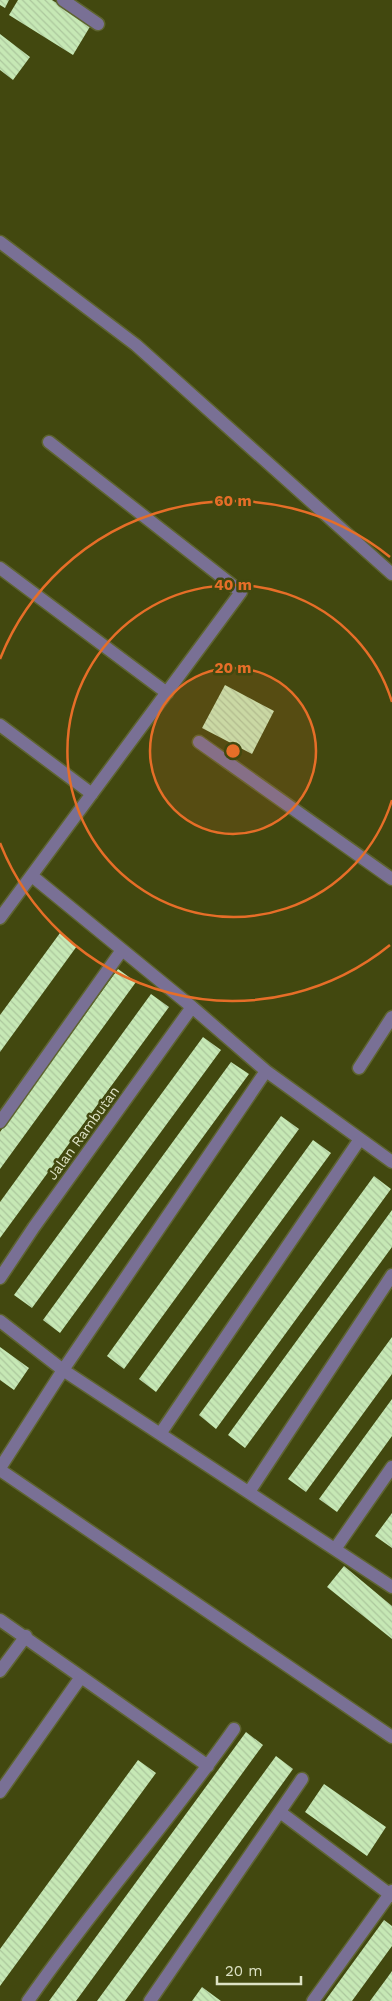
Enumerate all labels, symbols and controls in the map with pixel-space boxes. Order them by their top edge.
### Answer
text: 60 m [214,492,252,510]
text: 40 m [214,576,252,594]
text: 20 m [214,659,252,677]
centre of rings [224,742,242,760]
street label: Jalan Rambutan [44,1083,122,1183]
scale bar [217,1954,301,1986]
text: 20 m [225,1962,263,1980]

